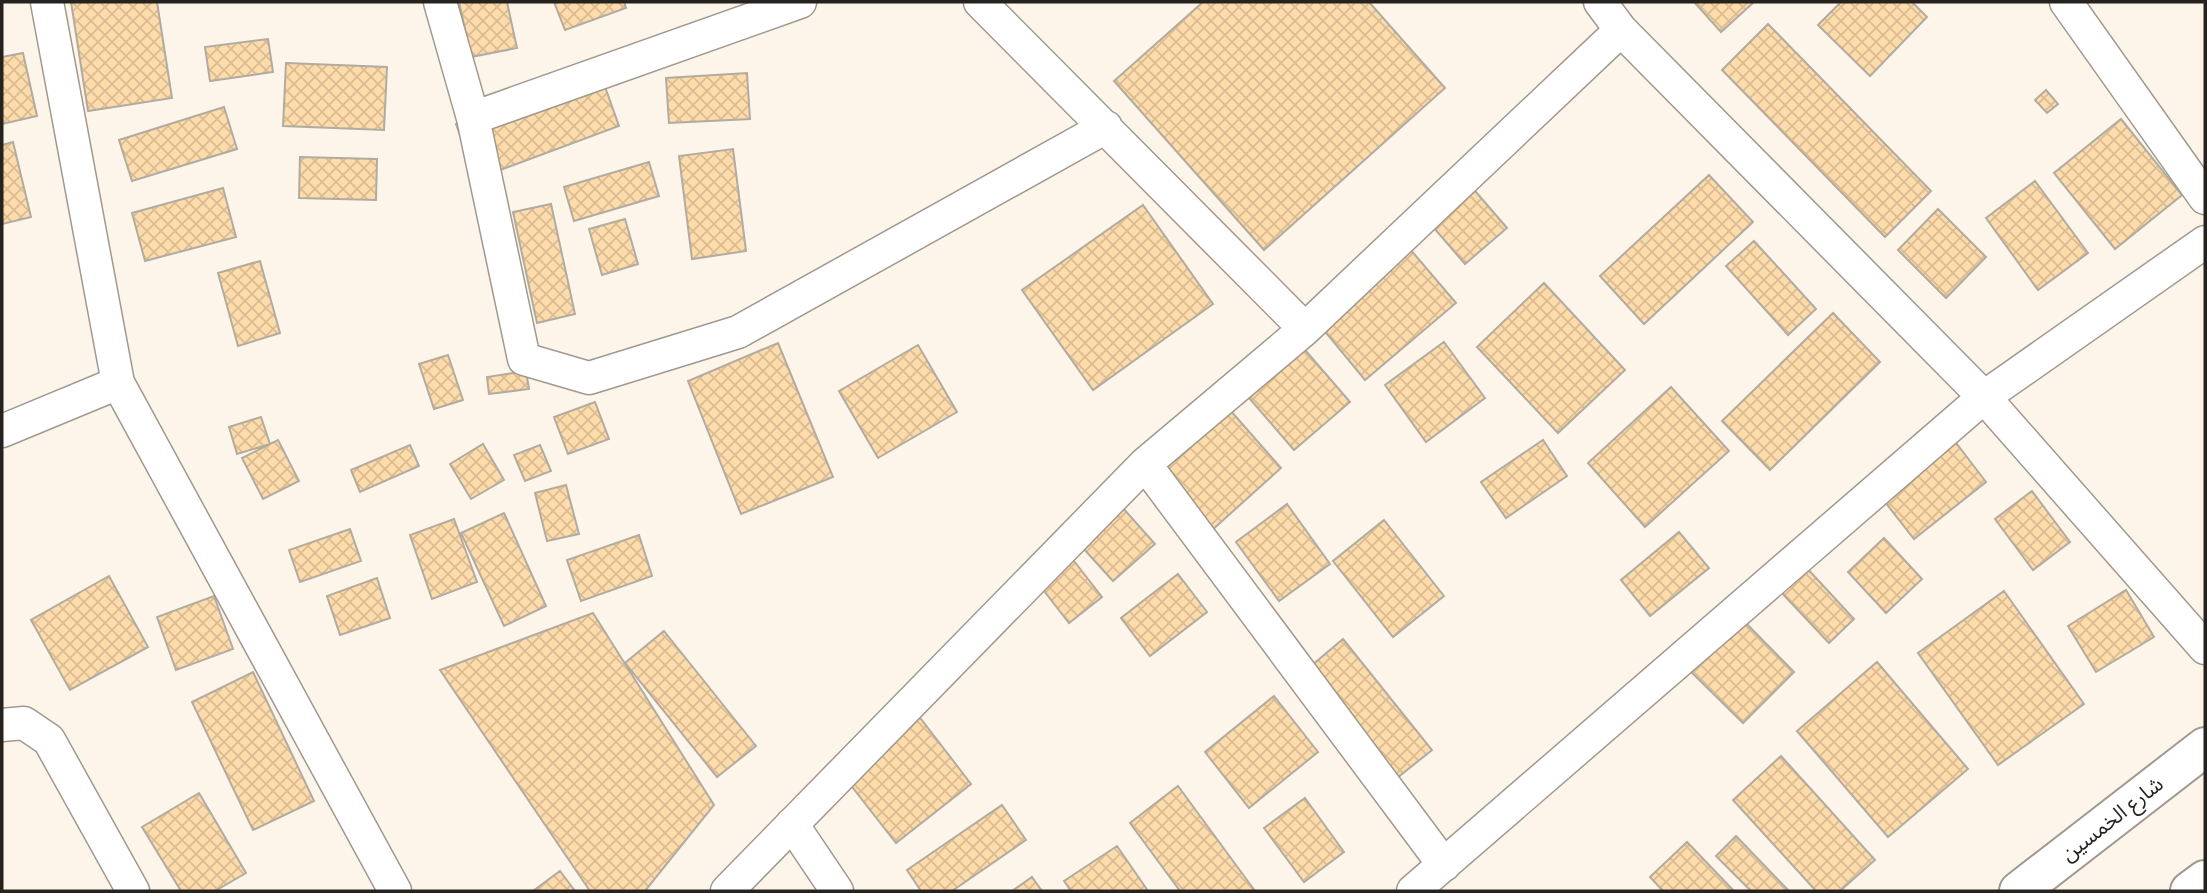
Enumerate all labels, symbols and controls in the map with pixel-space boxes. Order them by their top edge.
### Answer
street label: شارع الخمسين [2056,772,2170,869]

